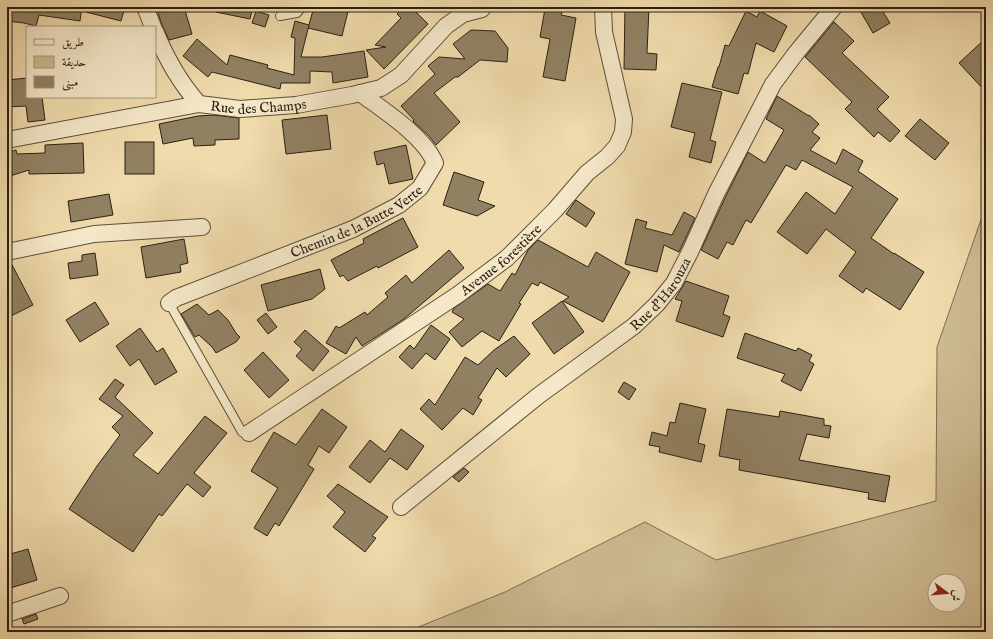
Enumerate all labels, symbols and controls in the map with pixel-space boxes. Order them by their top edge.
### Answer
legend [26,26,156,98]
text: طريق [62,35,84,50]
text: حديقة [62,55,86,70]
text: مبنى [62,75,78,91]
street label: Rue des Champs [209,95,308,119]
street label: Chemin de la Butte Verte [288,181,427,262]
street label: Avenue forestière [456,220,546,301]
street label: Rue d'Harouza [626,254,696,335]
north arrow [927,573,967,613]
text: ش [947,588,964,603]

